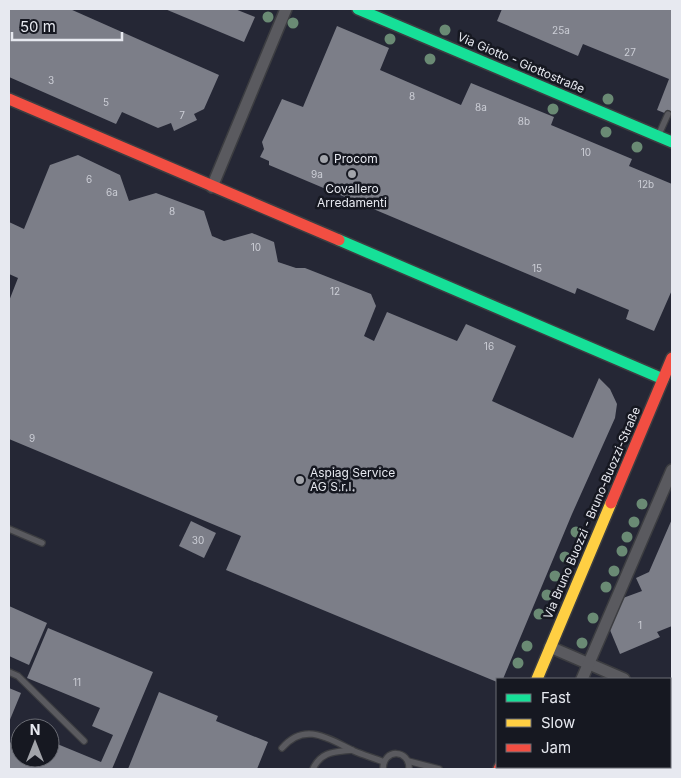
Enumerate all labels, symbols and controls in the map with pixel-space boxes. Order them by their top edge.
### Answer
scale bar [12,10,122,42]
text: 50 m [20,17,56,36]
house number: 25a [552,24,570,36]
street label: Via Giotto - Giottostraße [455,29,587,96]
house number: 27 [624,46,636,58]
house number: 3 [48,74,54,86]
house number: 8 [409,90,415,102]
house number: 5 [103,96,109,108]
house number: 8a [475,101,487,113]
house number: 7 [179,109,185,121]
house number: 8b [518,115,530,127]
house number: 10 [581,146,591,158]
place label: Procom [334,151,378,166]
marker: Procom [318,153,330,165]
house number: 9a [311,168,323,180]
marker: Covallero Arredamenti [346,168,358,180]
house number: 6 [86,173,92,185]
house number: 12b [638,178,654,190]
place label: Covallero Arredamenti [317,181,387,210]
house number: 6a [106,186,118,198]
house number: 8 [169,205,175,217]
house number: 10 [251,241,261,253]
house number: 15 [532,262,542,274]
house number: 12 [330,285,340,297]
house number: 16 [484,340,494,352]
street label: Via Bruno Buozzi - Bruno-Buozzi-Straße [540,404,643,621]
house number: 9 [29,432,35,444]
place label: Aspiag Service AG S.r.l. [310,465,395,494]
marker: Aspiag Service AG S.r.l. [294,474,306,486]
house number: 30 [192,534,204,546]
house number: 1 [638,619,642,631]
house number: 11 [73,676,81,688]
legend [496,678,671,768]
text: Fast [541,688,571,707]
text: Slow [541,713,575,732]
north arrow [10,718,60,768]
text: N [30,721,40,738]
text: Jam [541,738,571,757]

